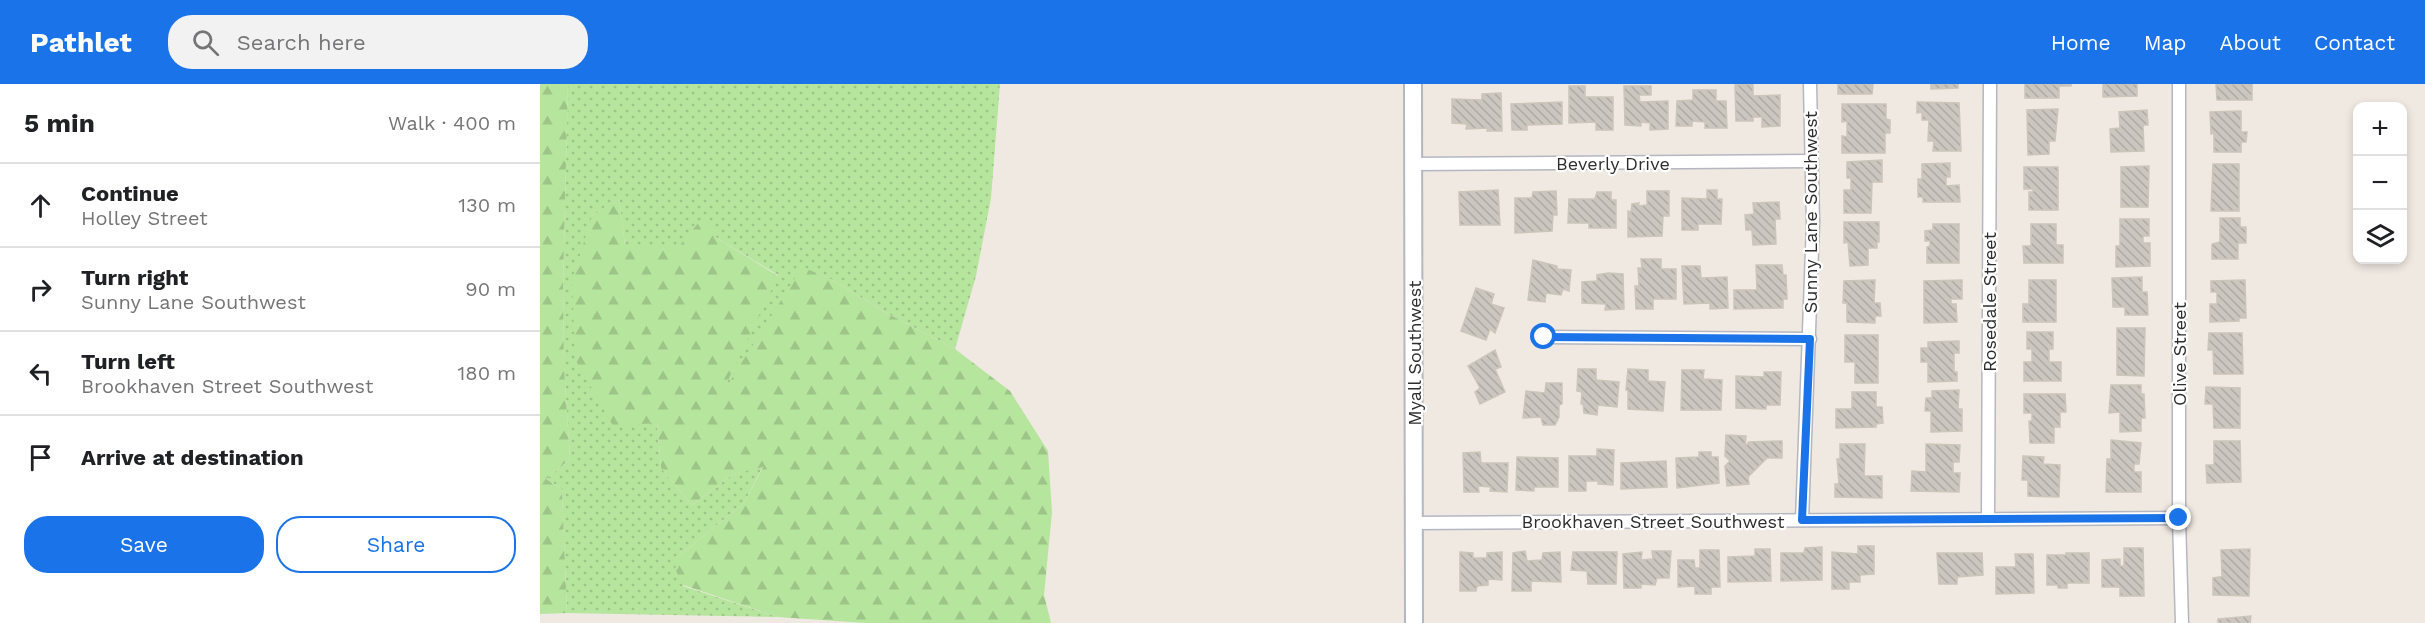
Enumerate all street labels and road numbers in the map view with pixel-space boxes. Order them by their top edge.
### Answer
street label: Sunny Lane Southwest [1800,110,1821,313]
street label: Beverly Drive [1556,153,1670,174]
street label: Rosedale Street [1979,232,2000,372]
street label: Myall Southwest [1404,280,1425,426]
street label: Olive Street [2169,302,2190,406]
street label: Brookhaven Street Southwest [1521,511,1785,532]

